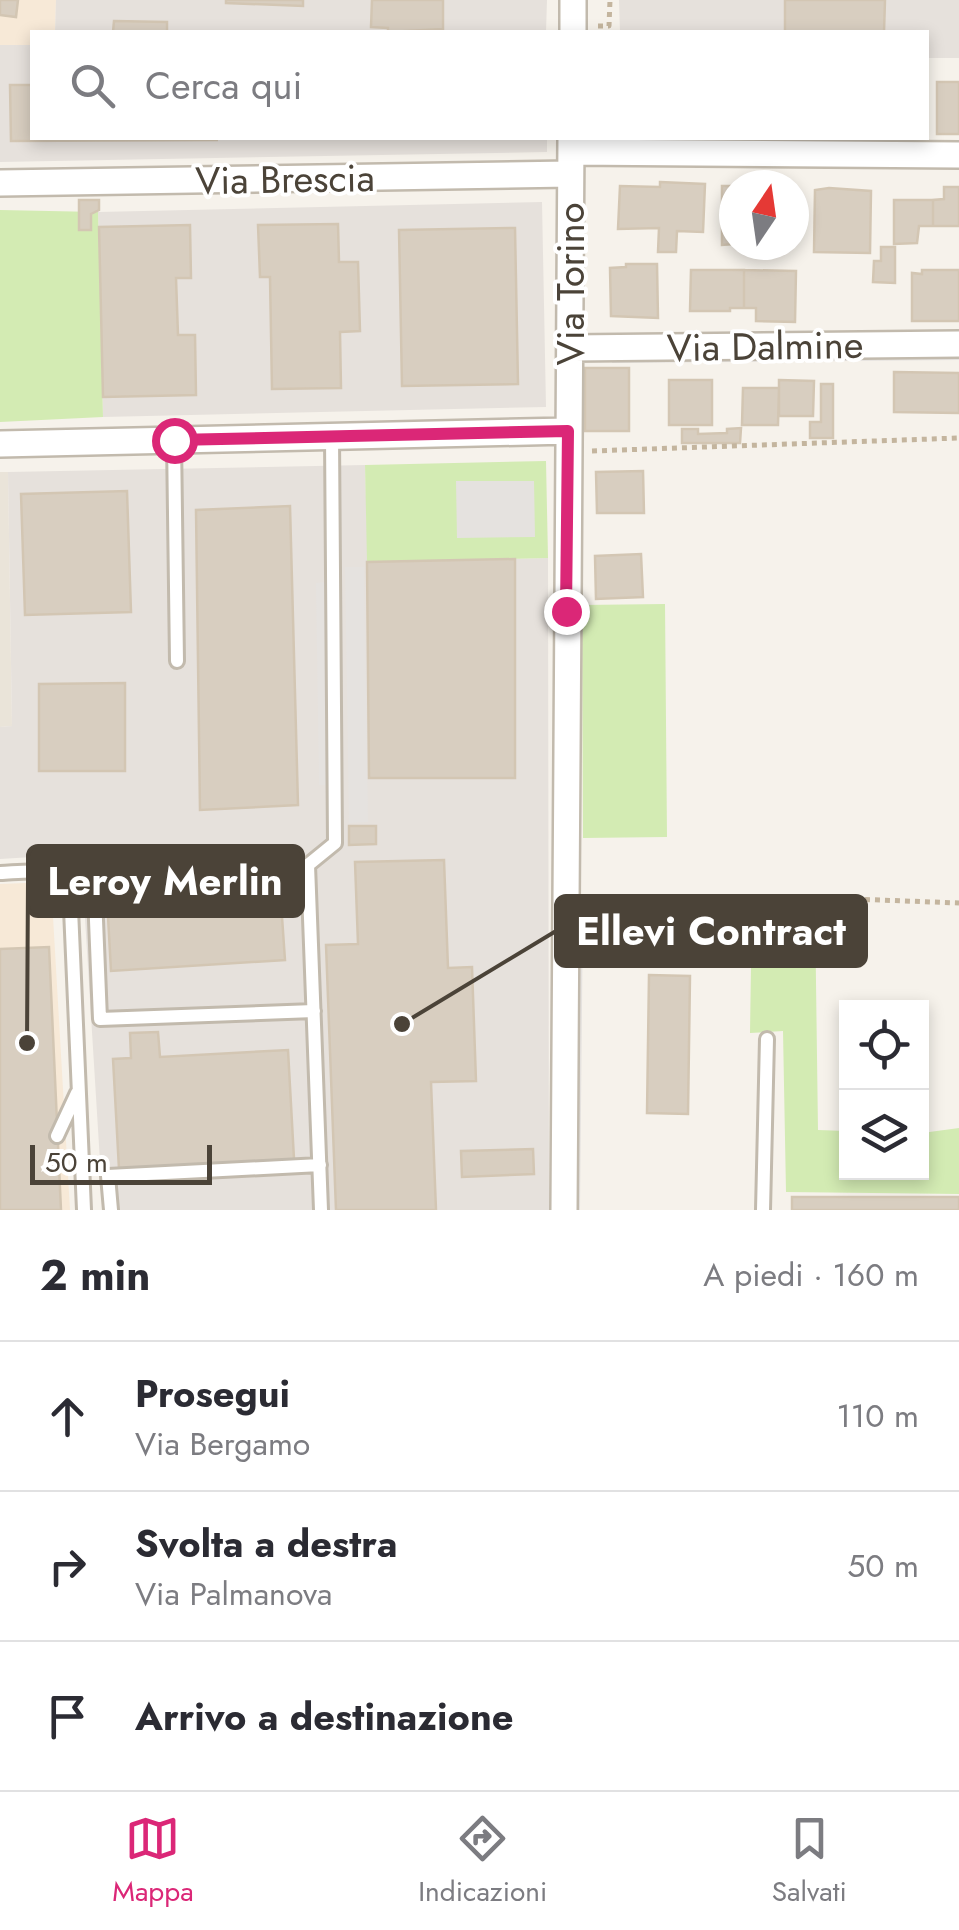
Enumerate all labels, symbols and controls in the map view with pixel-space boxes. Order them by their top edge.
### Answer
search box [30,30,929,140]
icon: search [65,58,120,113]
text: Cerca qui [145,58,302,113]
street label: Via Brescia [195,150,375,208]
north arrow [719,170,809,260]
street label: Via Torino [543,203,598,365]
street label: Via Dalmine [666,317,864,375]
route start [152,418,198,464]
route end [544,589,590,635]
callout: Leroy Merlin [28,846,303,916]
text: Leroy Merlin [47,852,283,910]
callout: Ellevi Contract [556,896,866,966]
text: Ellevi Contract [576,902,846,960]
map controls [839,1000,929,1180]
button: locate [839,1000,929,1090]
button: layers [839,1090,929,1180]
scale bar [30,1140,212,1184]
text: 50 m [45,1142,108,1183]
text: 2 min [40,1245,150,1306]
text: A piedi · 160 m [703,1252,919,1298]
text: Prosegui [135,1366,290,1421]
icon: ahead [40,1389,95,1444]
text: 110 m [836,1393,919,1439]
text: Via Bergamo [135,1421,310,1467]
text: Svolta a destra [135,1516,397,1571]
icon: right [40,1539,95,1594]
text: 50 m [847,1543,919,1589]
text: Via Palmanova [135,1571,332,1617]
icon: arrive [40,1689,95,1744]
text: Arrivo a destinazione [135,1689,514,1744]
tab: Mappa [112,1811,194,1912]
tab: Indicazioni [418,1811,547,1912]
tab: Salvati [772,1811,847,1912]

